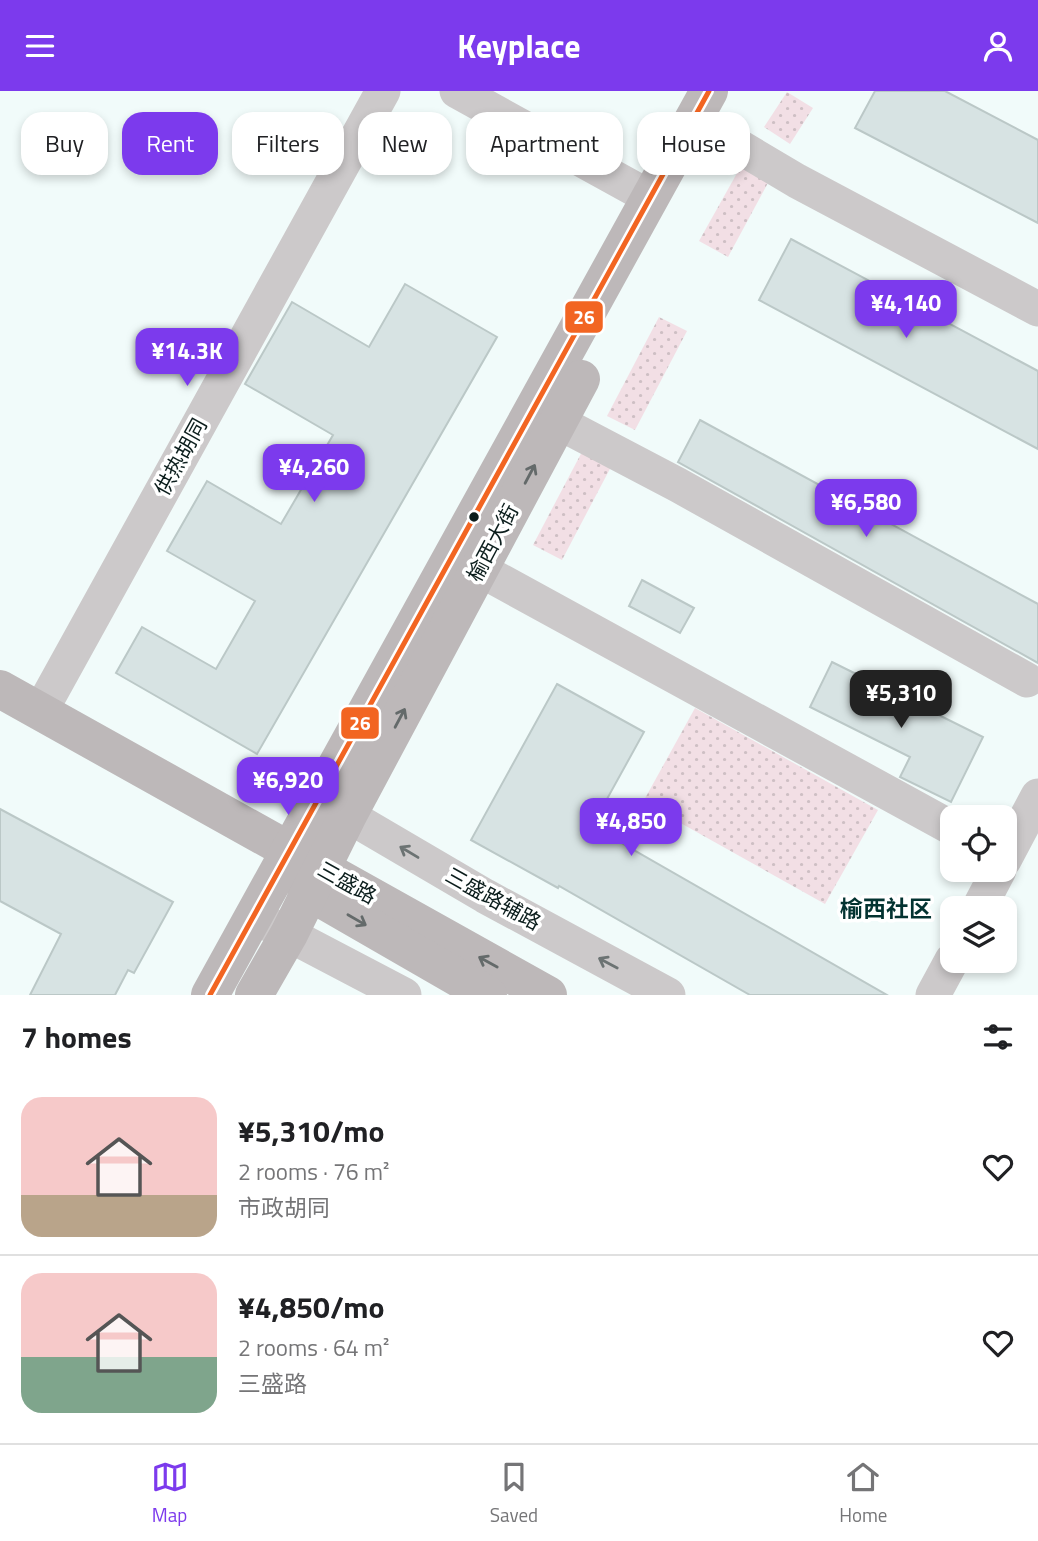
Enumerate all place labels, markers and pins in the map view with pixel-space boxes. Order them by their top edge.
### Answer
pin: ¥4,140 [849,281,963,340]
pin: ¥14.3K [130,329,244,388]
pin: ¥4,260 [257,445,371,504]
pin: ¥6,580 [809,479,923,539]
unlabelled marker [467,510,481,524]
pin: ¥5,310 [844,671,958,730]
pin: ¥6,920 [231,757,345,817]
pin: ¥4,850 [574,799,688,858]

